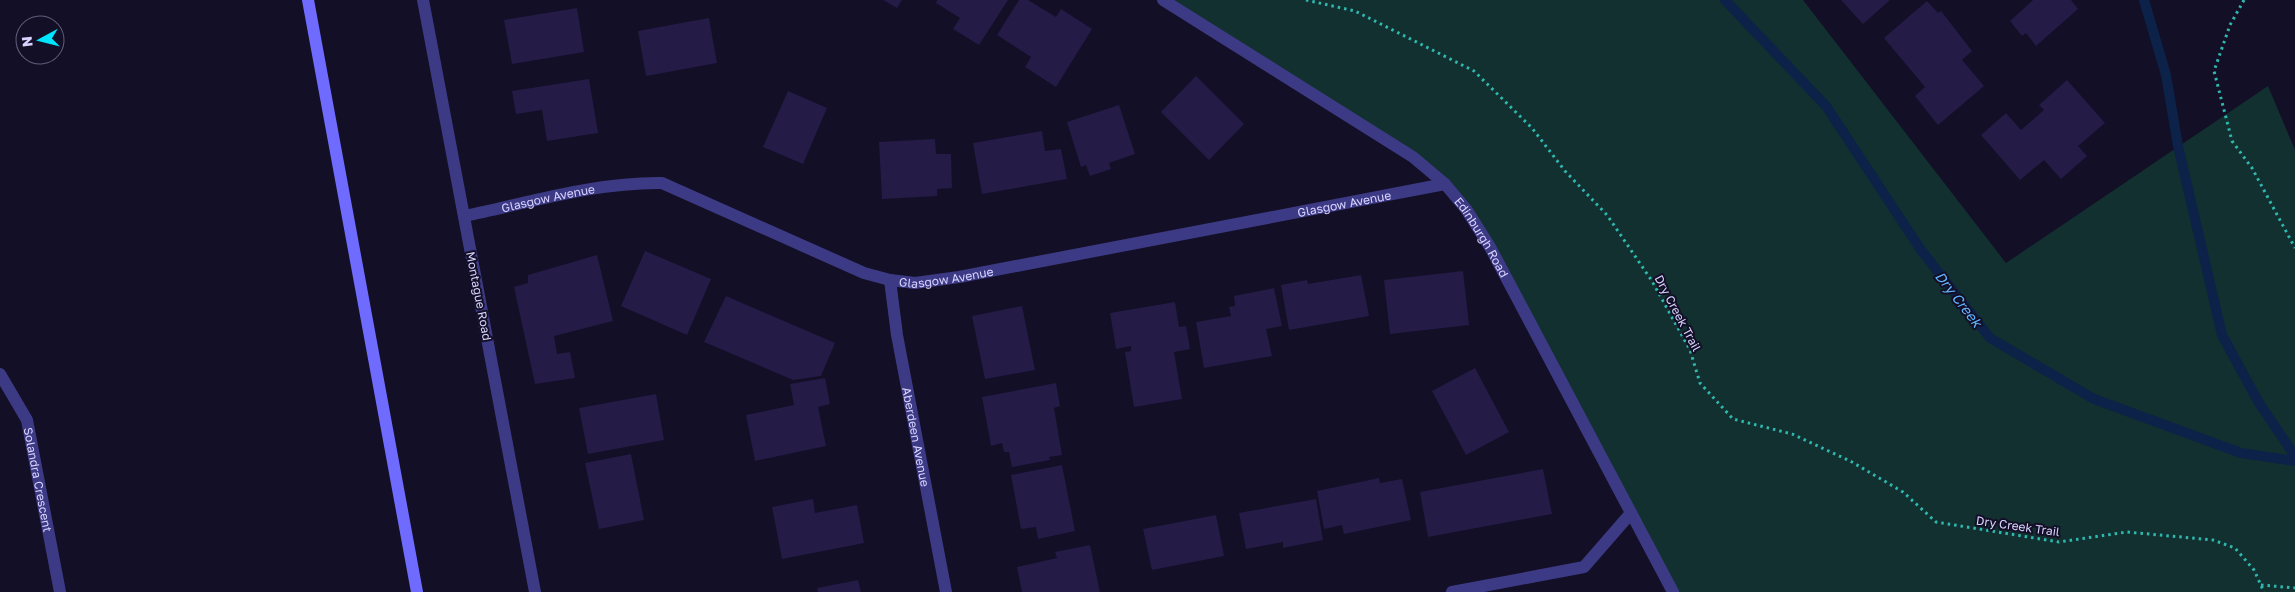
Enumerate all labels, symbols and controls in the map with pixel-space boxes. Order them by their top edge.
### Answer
north arrow [15,15,65,65]
text: N [18,35,36,48]
street label: Glasgow Avenue [500,181,596,215]
street label: Glasgow Avenue [1296,187,1392,220]
street label: Edinburgh Road [1452,194,1512,280]
street label: Montague Road [463,250,495,342]
street label: Glasgow Avenue [898,263,995,291]
water label: Dry Creek [1932,268,1987,332]
street label: Dry Creek Trail [1652,272,1704,354]
street label: Aberdeen Avenue [900,386,933,488]
street label: Solandra Crescent [21,426,56,533]
street label: Dry Creek Trail [1975,513,2061,539]

